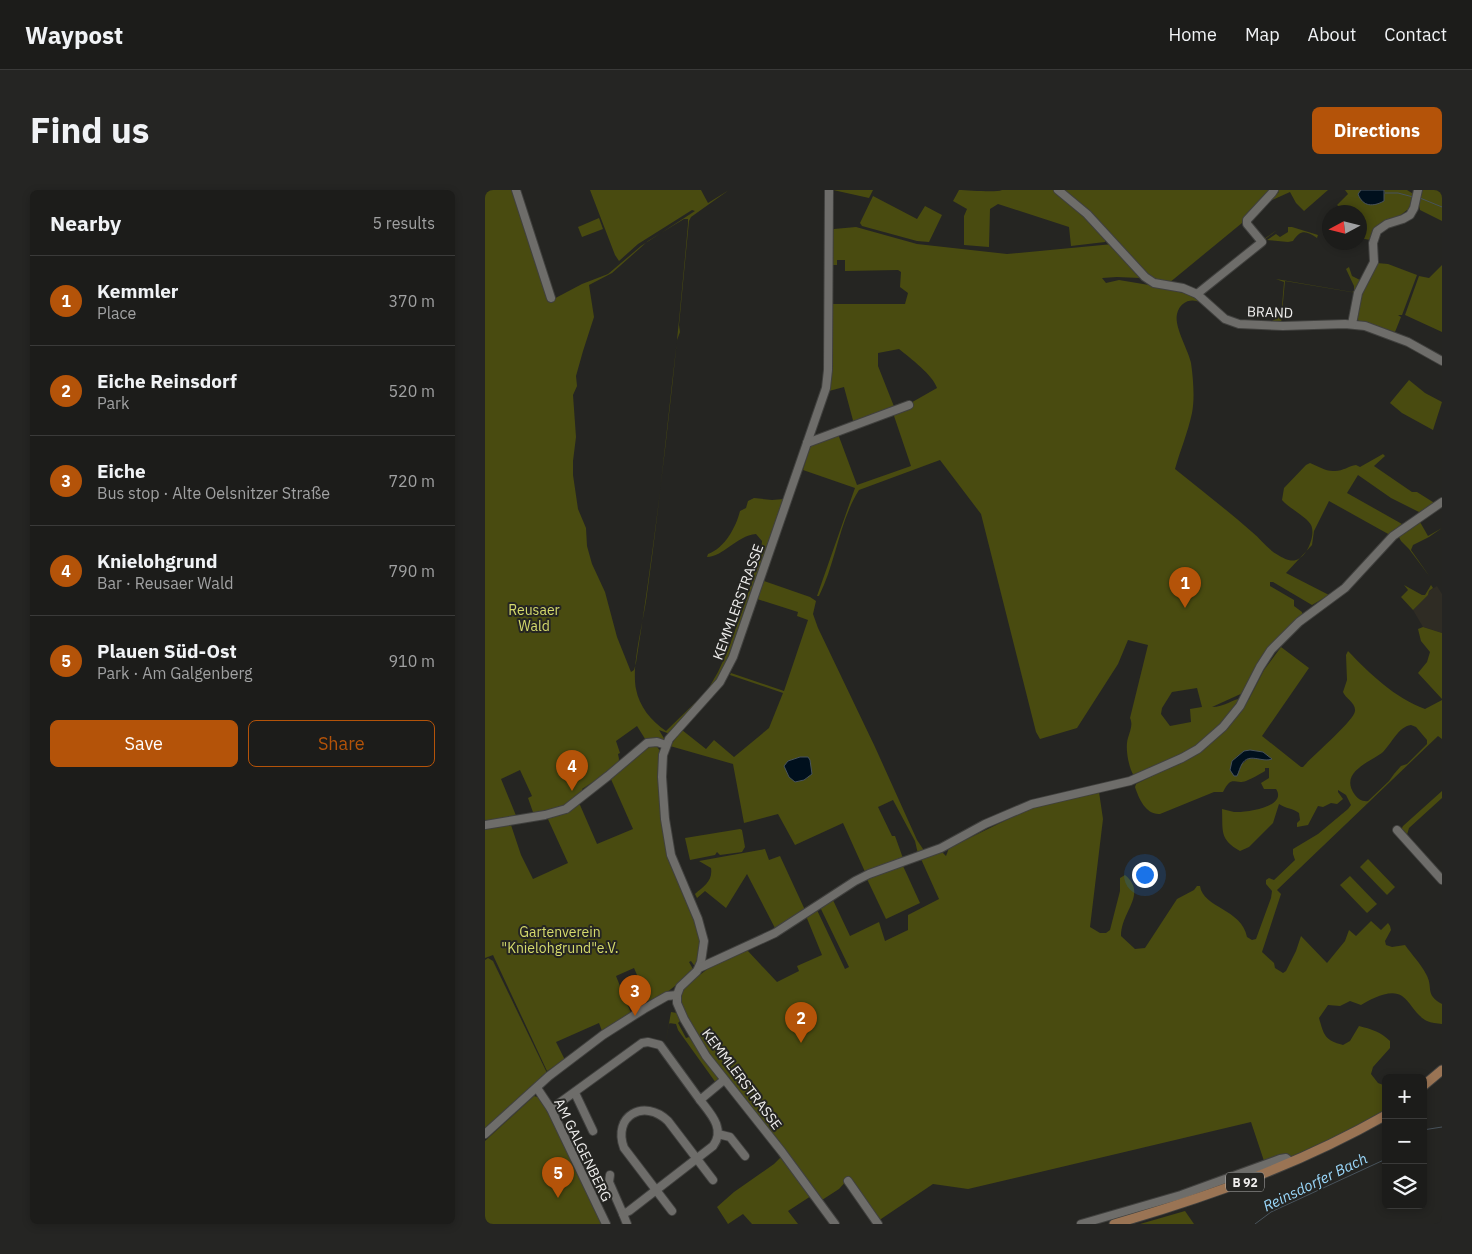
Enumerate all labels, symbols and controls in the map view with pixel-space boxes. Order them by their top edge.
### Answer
text: Waypost [25,19,123,51]
text: Home [1169,23,1217,46]
text: Map [1245,23,1280,46]
text: About [1308,23,1356,46]
text: Contact [1384,23,1447,46]
text: Find us [30,107,149,153]
button: Directions [1312,107,1442,154]
north arrow [1322,205,1367,250]
text: Nearby [50,209,121,237]
text: 5 results [372,213,435,233]
text: Kemmler [97,279,179,303]
text: 1 [61,291,71,311]
text: 370 m [388,291,435,311]
street label: BRAND [1247,302,1293,322]
text: Place [97,303,136,323]
text: Eiche Reinsdorf [97,369,237,393]
text: 2 [61,381,71,401]
text: 520 m [388,381,435,401]
text: Park [97,393,129,413]
text: Eiche [97,459,146,483]
text: 3 [61,471,71,491]
text: 720 m [388,471,435,491]
text: Bus stop · Alte Oelsnitzer Straße [97,483,330,503]
street label: KEMMLERSTRASSE [709,542,767,662]
text: Knielohgrund [97,549,218,573]
text: 4 [61,561,71,581]
text: 790 m [388,561,435,581]
pin: 1 [1169,567,1201,608]
text: Bar · Reusaer Wald [97,573,234,593]
park label: Reusaer Wald [508,601,560,635]
text: Plauen Süd-Ost [97,639,237,663]
text: 5 [61,651,71,671]
text: 910 m [388,651,435,671]
text: Park · Am Galgenberg [97,663,252,683]
button: Save [50,720,238,767]
button: Share [248,720,435,767]
pin: 4 [556,750,588,791]
your location [1132,862,1158,888]
park label: Gartenverein "Knielohgrund"e.V. [501,923,619,957]
pin: 3 [619,975,651,1016]
pin: 2 [785,1002,817,1043]
street label: KEMMLERSTRASSE [698,1025,786,1133]
map controls [1382,1074,1427,1209]
button: + [1382,1074,1427,1119]
street label: AM GALGENBERG [550,1095,616,1205]
button: − [1382,1119,1427,1164]
water label: Reinsdorfer Bach [1260,1149,1370,1215]
pin: 5 [542,1157,574,1198]
button: layers [1382,1164,1427,1209]
road number: B 92 [1226,1172,1264,1192]

